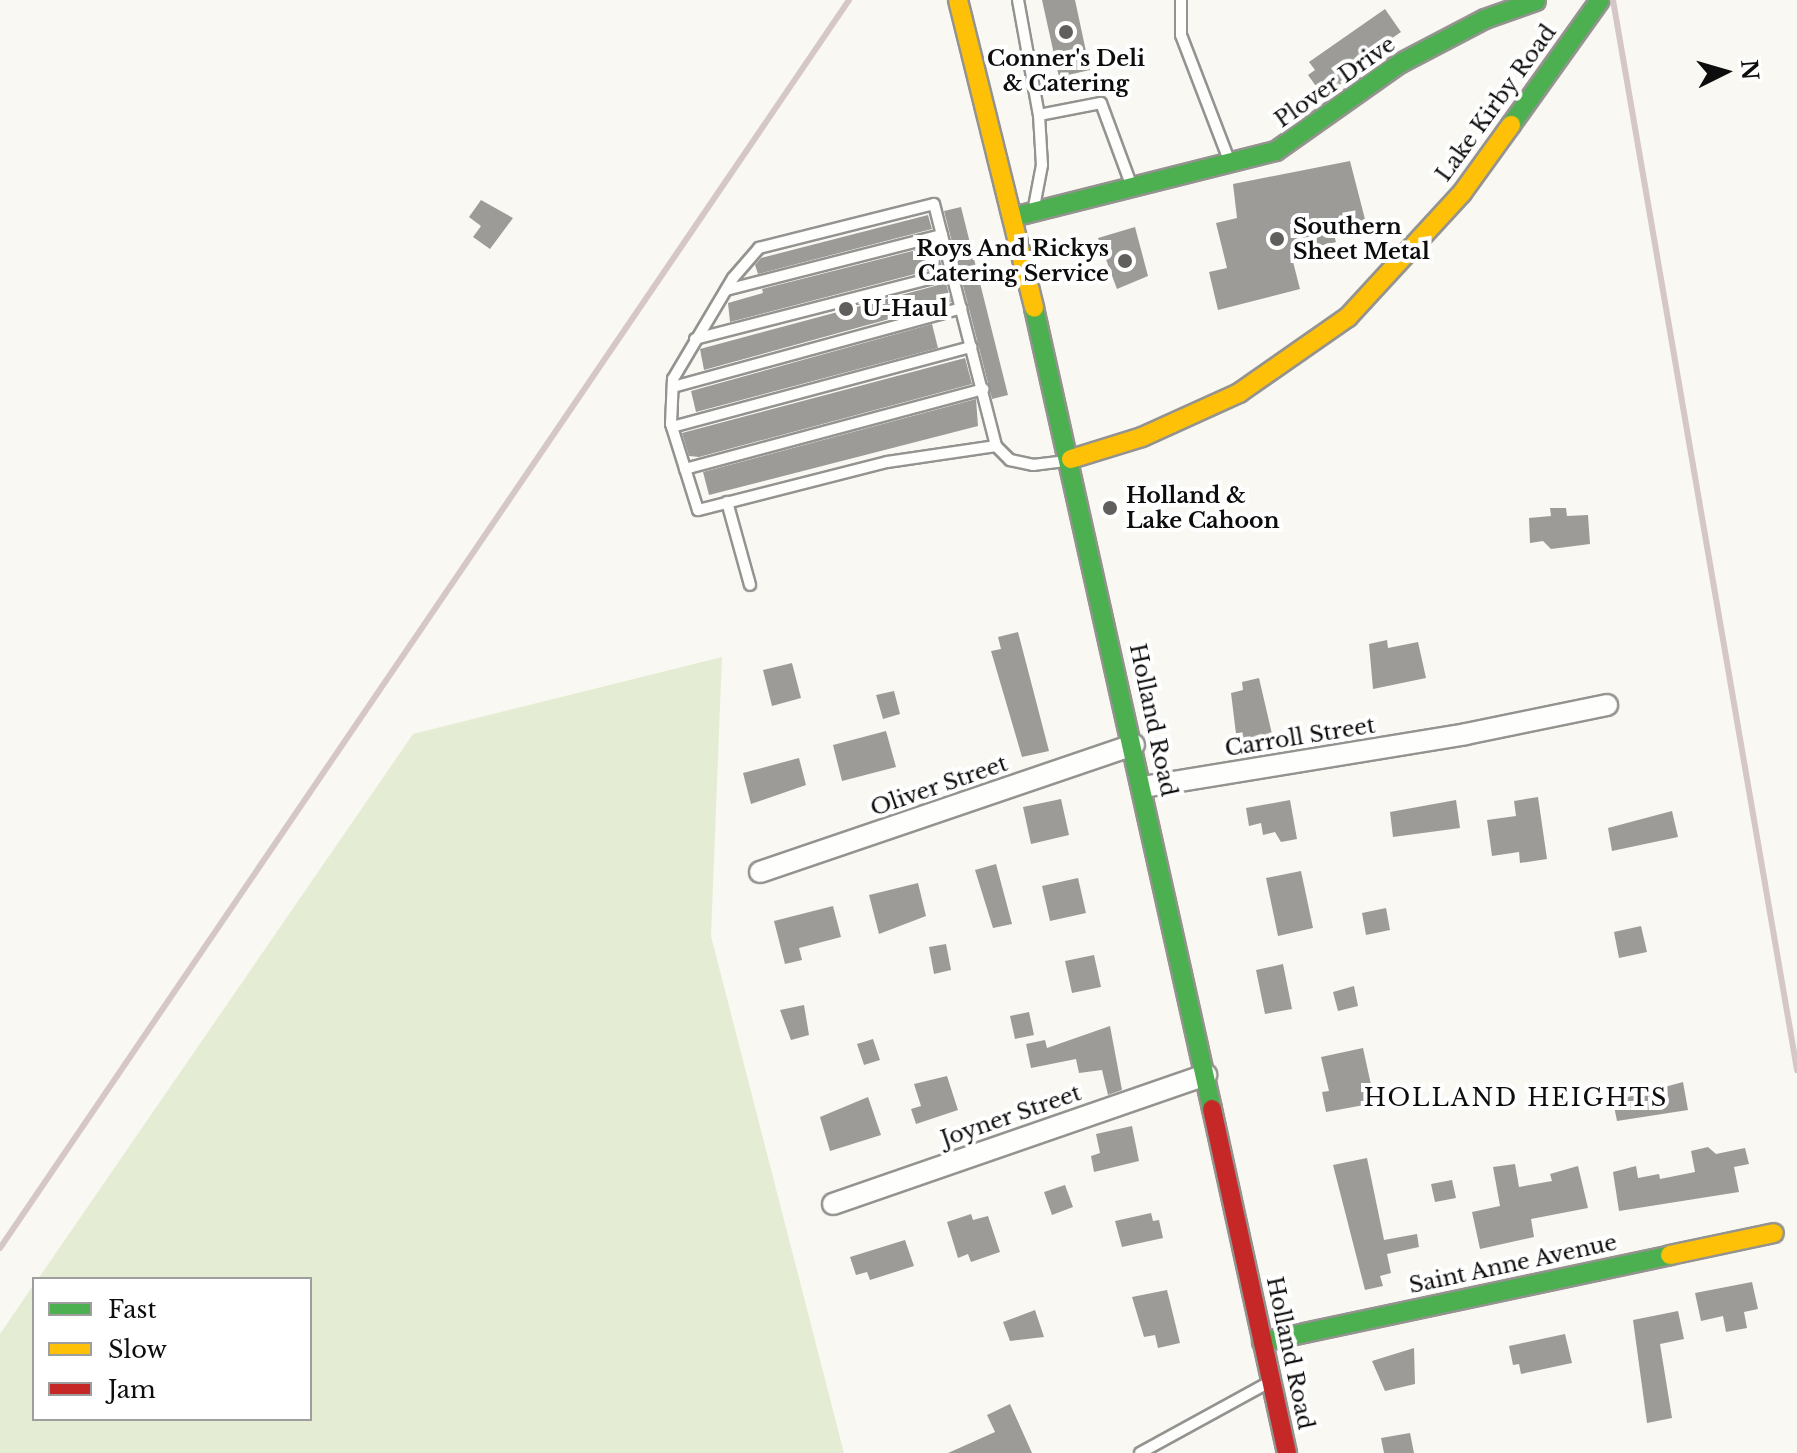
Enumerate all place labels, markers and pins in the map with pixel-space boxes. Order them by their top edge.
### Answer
marker: Conner's Deli & Catering [1057,23,1075,41]
place label: Conner's Deli & Catering [987,45,1145,96]
place label: Southern Sheet Metal [1293,213,1430,264]
marker: Southern Sheet Metal [1268,230,1286,248]
place label: Roys And Rickys Catering Service [915,235,1109,286]
marker: Roys And Rickys Catering Service [1116,252,1134,270]
place label: U-Haul [862,296,948,322]
marker: U-Haul [837,300,855,318]
place label: Holland & Lake Cahoon [1126,482,1279,534]
marker: Holland & Lake Cahoon [1101,499,1119,517]

